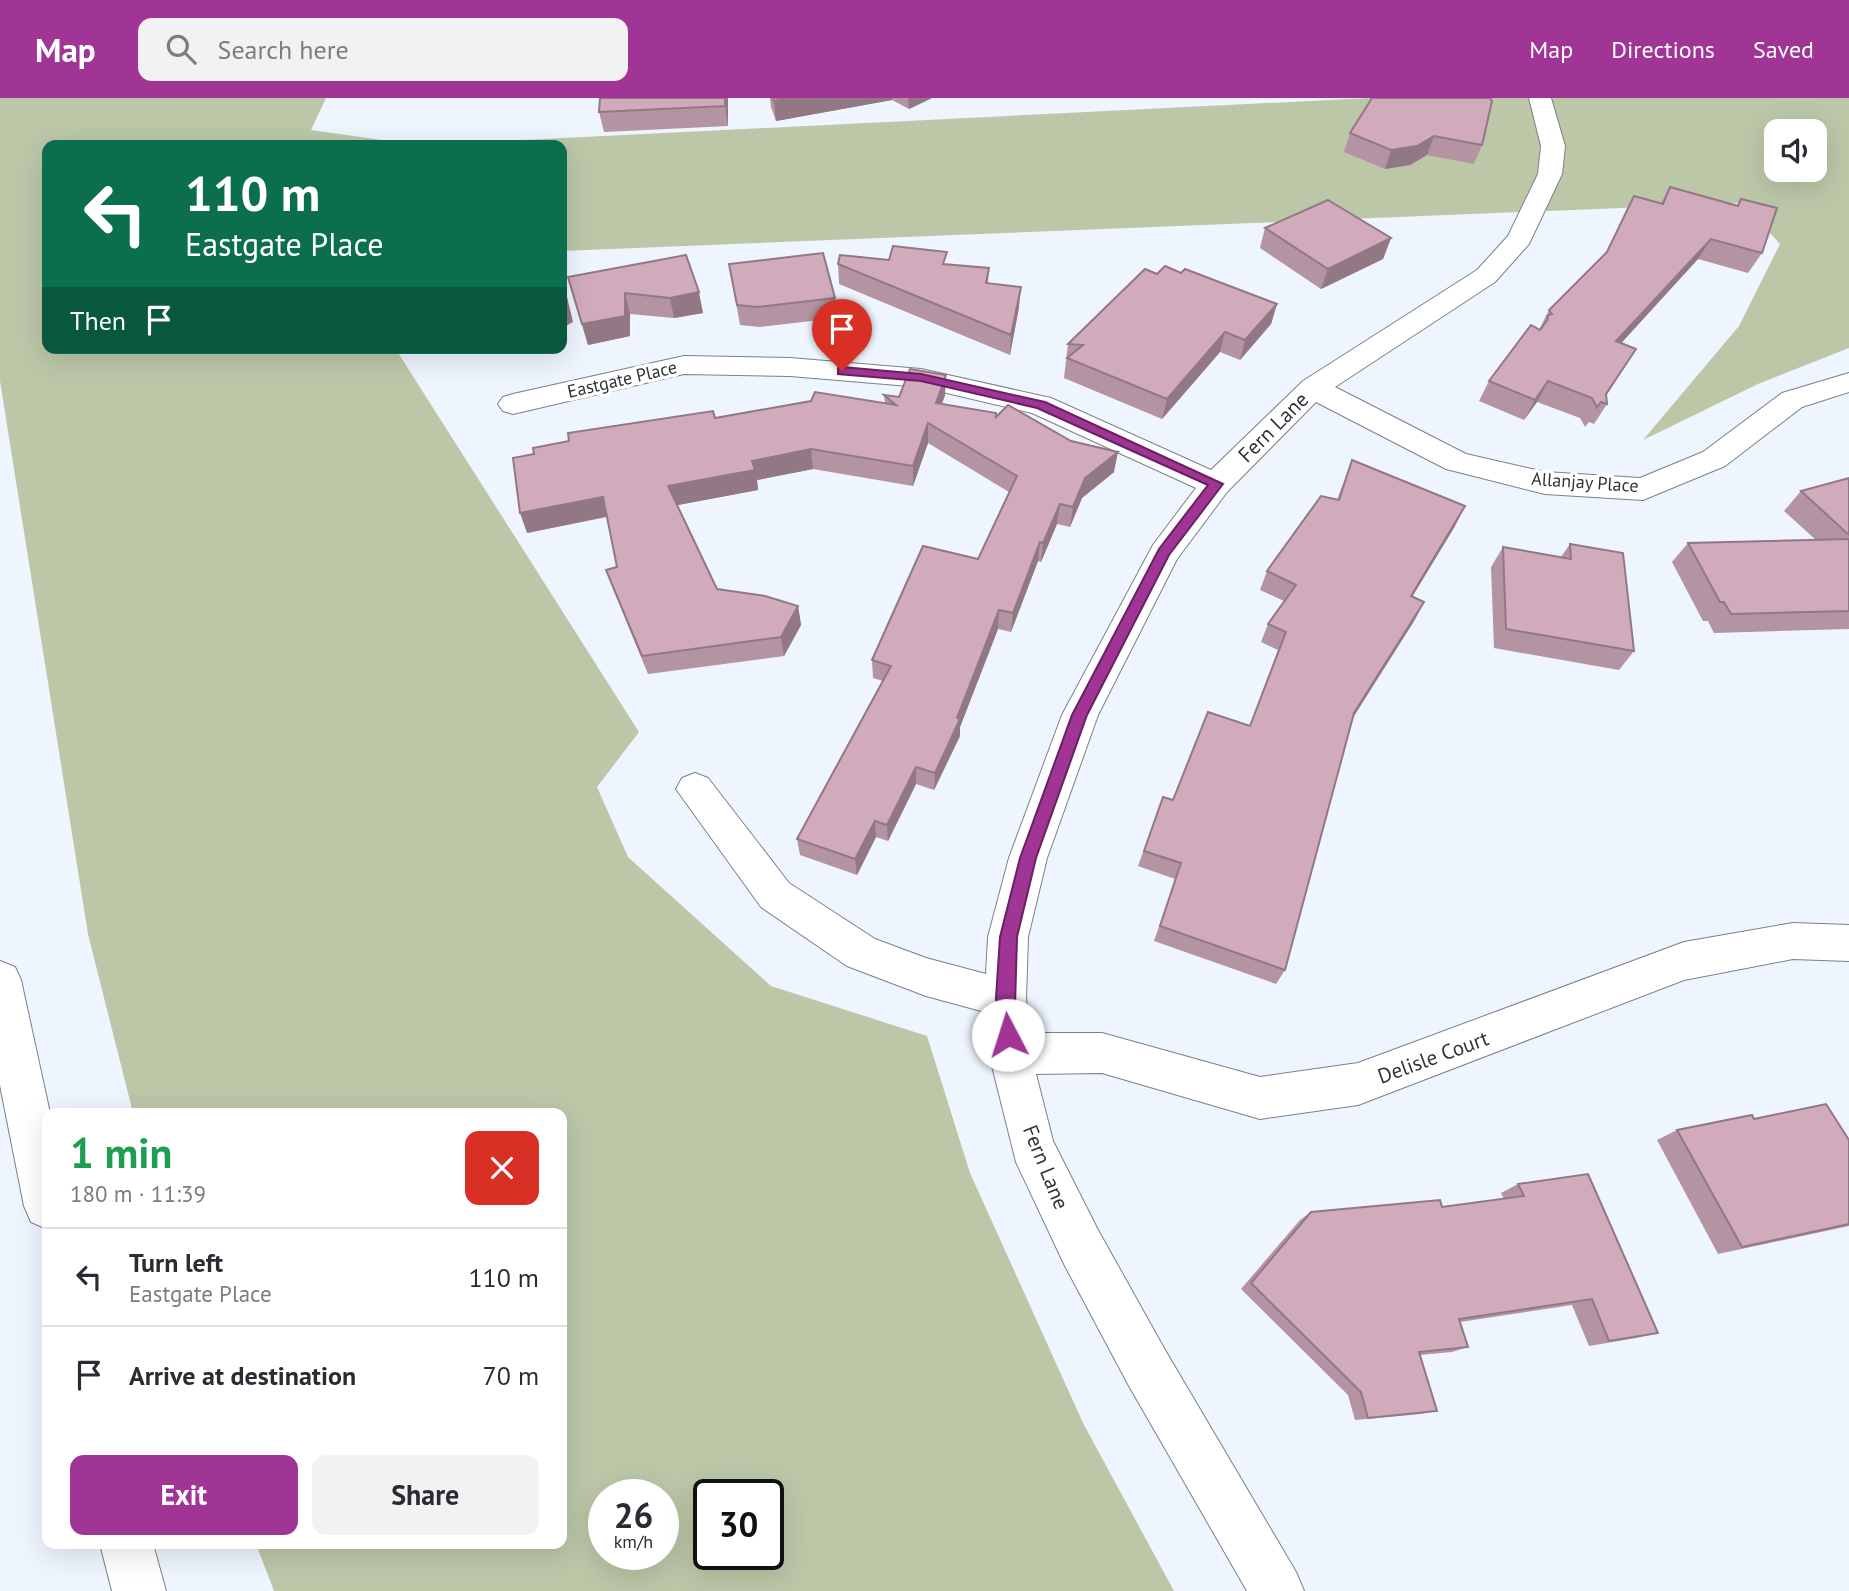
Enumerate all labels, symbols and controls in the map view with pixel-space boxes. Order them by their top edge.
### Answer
search box [138,18,628,81]
text: Map [35,28,96,71]
icon: search [162,30,200,68]
text: Search here [218,33,349,66]
text: Map [1529,34,1573,65]
text: Directions [1611,34,1715,65]
text: Saved [1753,34,1814,65]
map controls [1764,119,1827,182]
button: sound [1764,119,1827,182]
text: 110 m [185,161,320,225]
icon: left [70,168,161,259]
text: Eastgate Place [185,223,383,265]
pin [812,299,872,371]
icon: arrive [140,301,178,339]
text: Then [70,304,126,337]
icon: arrive [823,310,861,348]
street label: Eastgate Place [565,355,679,403]
street label: Fern Lane [1232,386,1314,468]
street label: Allanjay Place [1531,467,1639,497]
position arrow [971,998,1045,1072]
street label: Delisle Court [1374,1024,1492,1090]
street label: Fern Lane [1017,1121,1075,1213]
text: 1 min [70,1125,172,1180]
button: close [465,1131,539,1205]
text: 180 m · 11:39 [70,1179,206,1208]
text: Turn left [129,1246,223,1279]
icon: left [70,1258,108,1296]
text: 110 m [468,1261,539,1294]
text: Eastgate Place [129,1279,272,1308]
icon: arrive [70,1356,108,1394]
text: Arrive at destination [129,1359,356,1392]
text: 70 m [483,1359,539,1392]
button: Exit [70,1455,298,1535]
button: Share [312,1455,539,1535]
speed limit sign: 30 [693,1479,784,1570]
text: 26 [614,1492,653,1538]
text: km/h [614,1530,653,1553]

